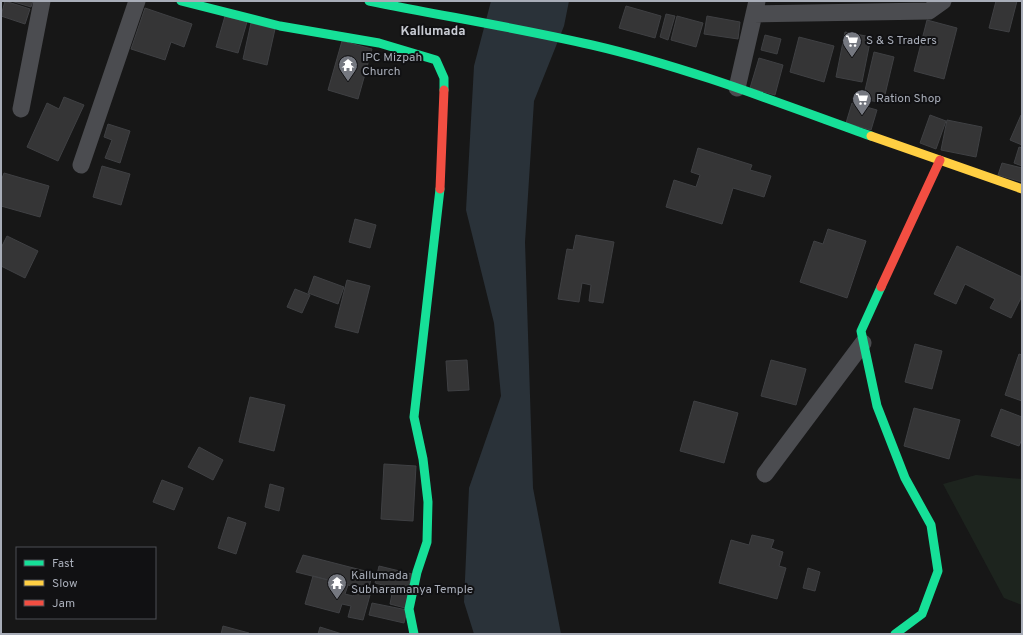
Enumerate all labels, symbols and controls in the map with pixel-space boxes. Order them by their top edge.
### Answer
district label: Kallumada [401,24,465,40]
supermarket icon: S & S Traders [841,30,863,58]
place label: S & S Traders [866,33,937,49]
place label: IPC Mizpah Church [362,50,422,80]
temple icon: IPC Mizpah Church [337,54,359,82]
supermarket icon: Ration Shop [851,88,873,116]
place label: Ration Shop [876,91,941,107]
legend [16,547,156,619]
text: Fast [52,556,74,572]
place label: Kallumada Subharamanya Temple [351,568,473,598]
temple icon: Kallumada Subharamanya Temple [326,572,348,600]
text: Slow [52,576,78,592]
text: Jam [52,596,75,612]

